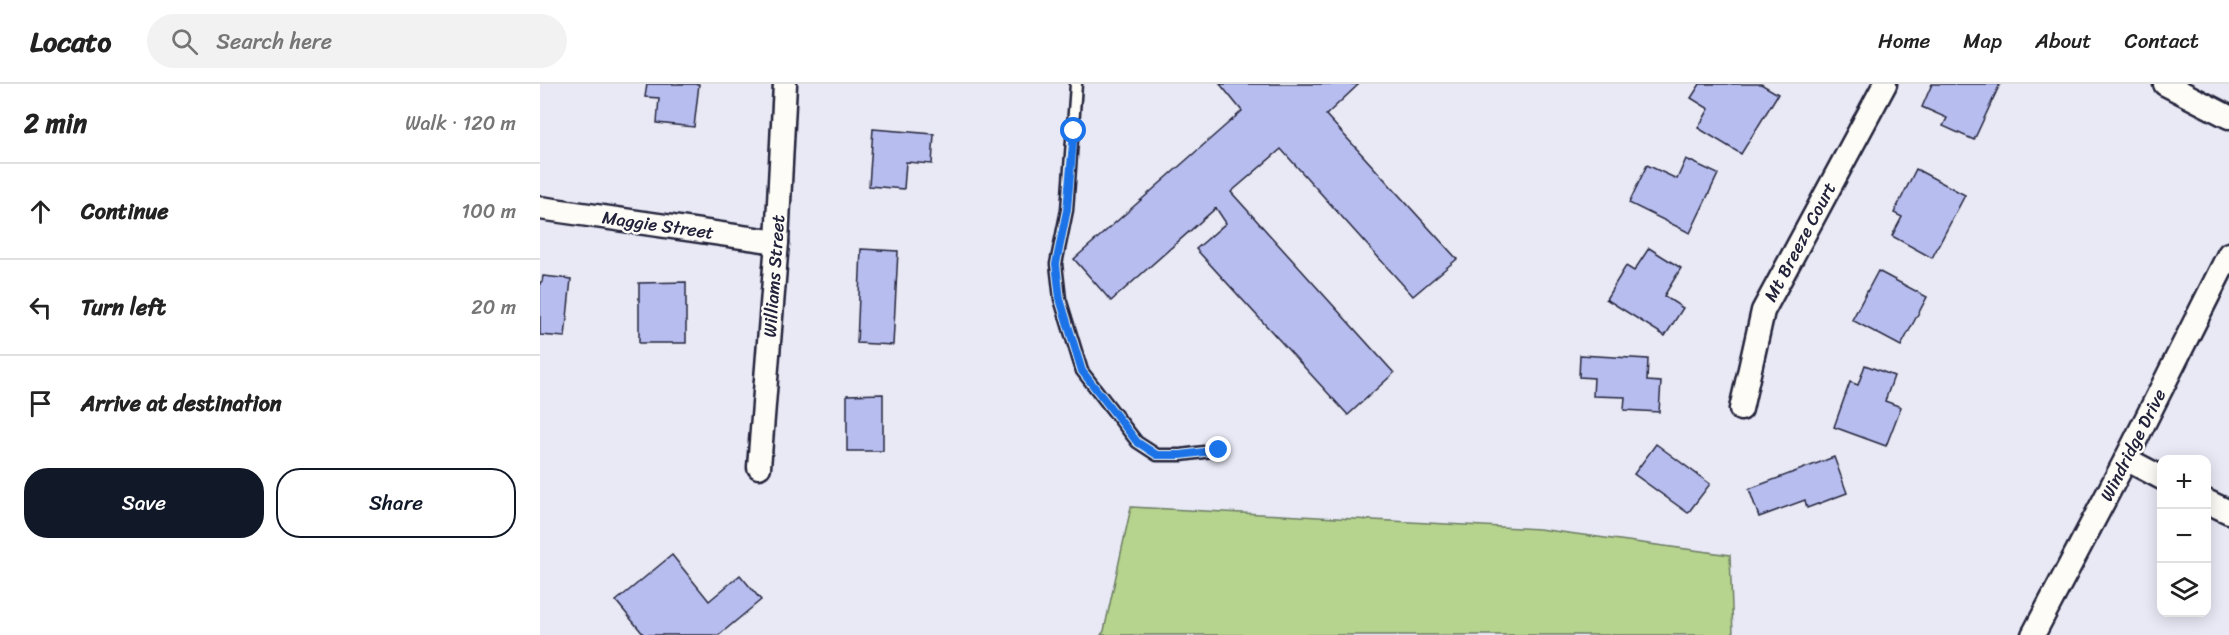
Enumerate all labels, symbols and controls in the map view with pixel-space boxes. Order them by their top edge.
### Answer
search box [147,14,567,68]
text: Locato [30,17,111,66]
text: Search here [216,22,332,61]
text: Home [1878,22,1930,60]
text: Map [1963,22,2002,60]
text: About [2035,22,2092,60]
text: Contact [2125,22,2199,60]
icon: search [168,25,201,58]
text: 2 min [24,100,87,146]
text: Walk · 120 m [405,106,516,141]
route start [1060,117,1086,143]
street label: Mt Breeze Court [1755,176,1845,308]
text: Continue [81,192,169,231]
text: 100 m [462,194,516,229]
icon: ahead [24,195,57,228]
street label: Maggie Street [600,201,716,249]
street label: Williams Street [754,214,794,338]
text: Turn left [81,288,166,327]
text: 20 m [471,290,516,325]
icon: left [24,291,57,324]
street label: Windridge Drive [2091,383,2175,507]
text: Arrive at destination [81,384,282,423]
icon: arrive [24,387,57,420]
route end [1205,436,1231,462]
map controls [2157,455,2211,617]
button: + [2157,455,2211,509]
button: Save [24,468,264,538]
button: Share [276,468,516,538]
button: − [2157,509,2211,563]
button: layers [2157,563,2211,617]

